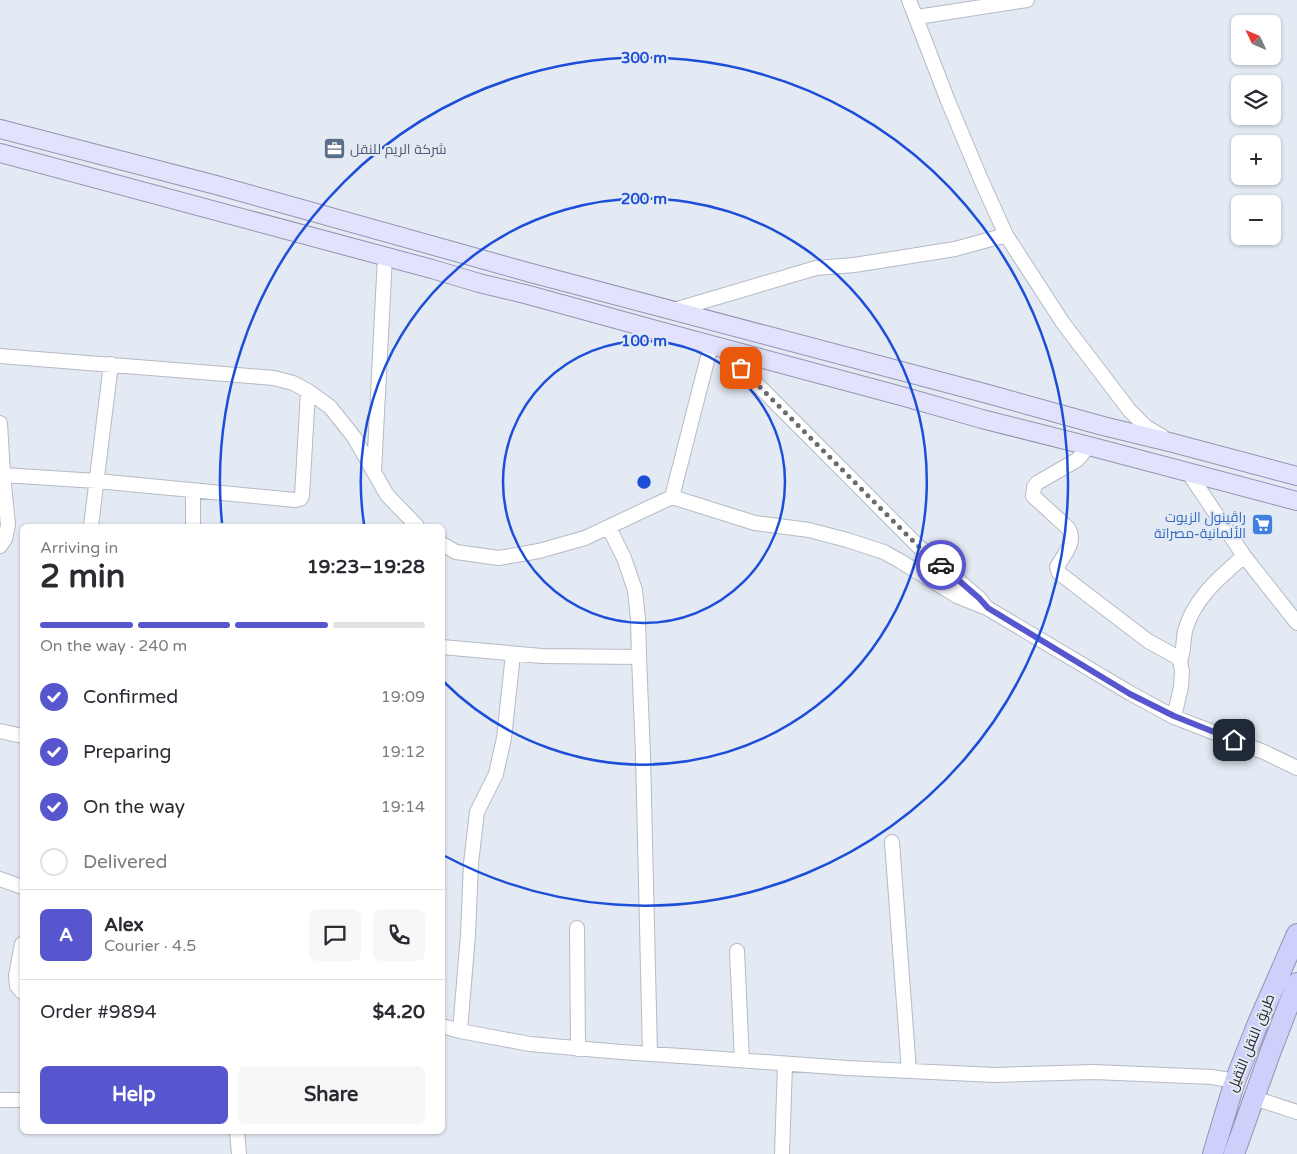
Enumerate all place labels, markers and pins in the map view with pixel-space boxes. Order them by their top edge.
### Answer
office icon: شركة الريم للنقل [322,137,346,161]
place label: شركة الريم للنقل [350,141,447,159]
pin [720,347,762,389]
centre of rings [635,473,653,491]
place label: راڤينول الزيوت الألمانية-مصراتة [1154,509,1246,542]
supermarket icon: راڤينول الزيوت الألمانية-مصراتة [1250,513,1274,537]
pin [1213,719,1255,761]

